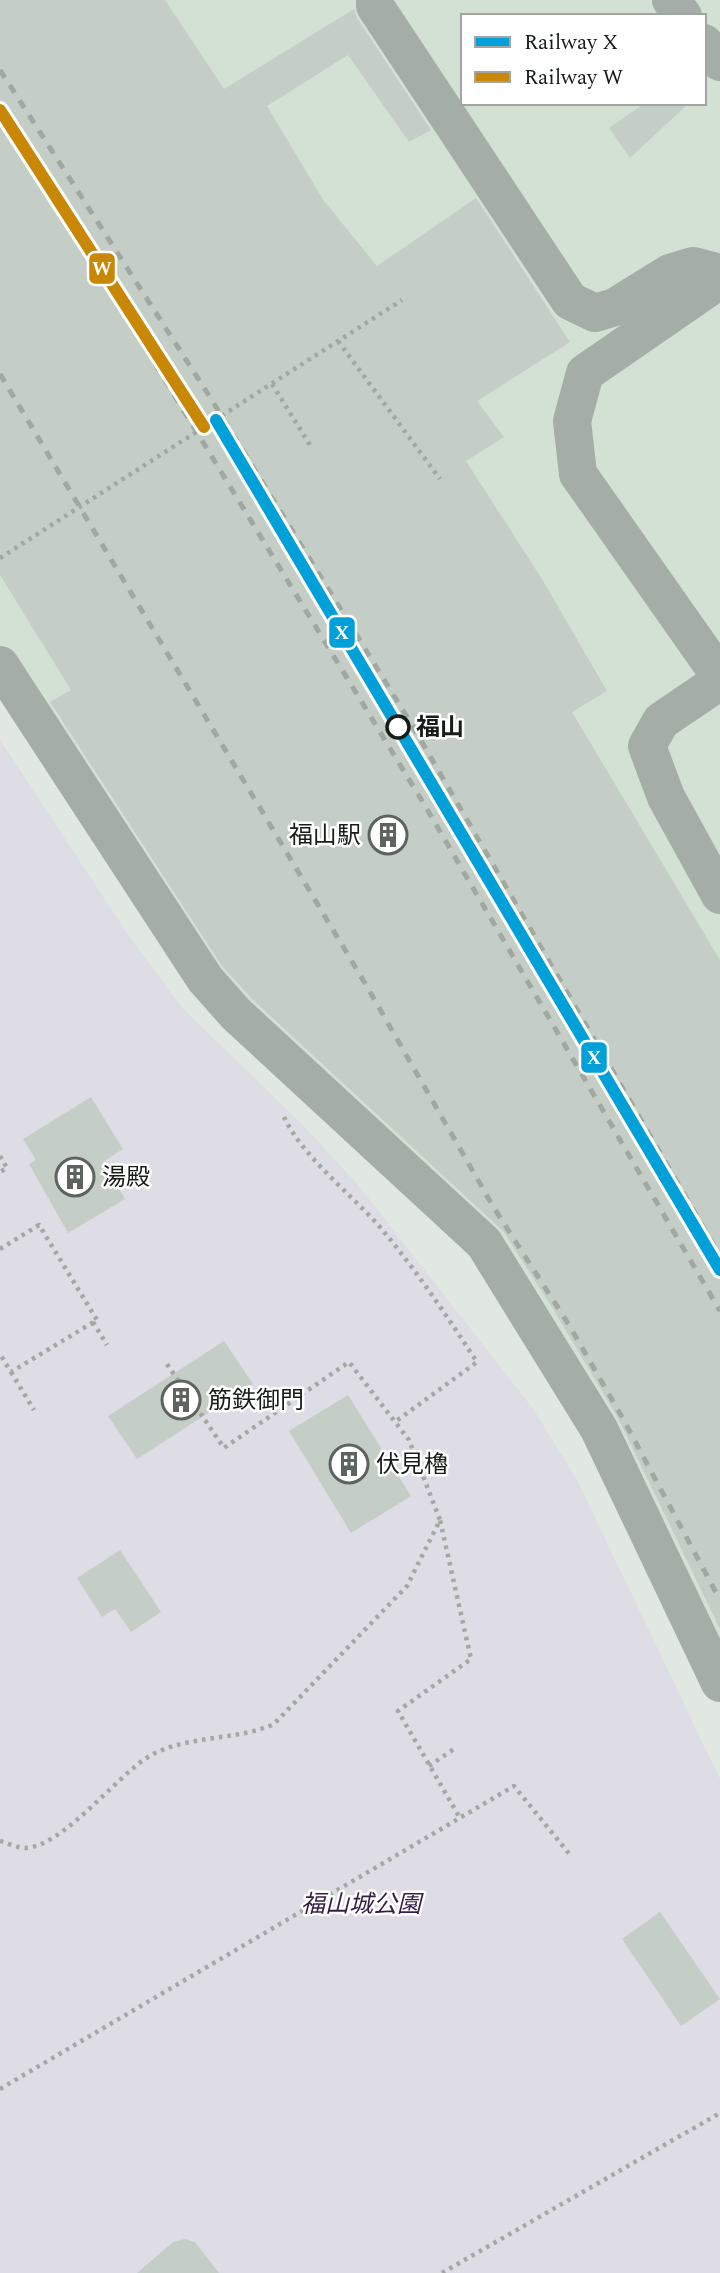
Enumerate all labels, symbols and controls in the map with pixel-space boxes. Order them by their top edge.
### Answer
legend [461,14,706,105]
text: Railway X [524,27,618,59]
text: Railway W [524,62,623,94]
line badge: W [88,252,116,285]
text: W [92,255,112,284]
line badge: X [328,616,356,649]
text: X [335,619,350,648]
place label: 福山 [416,710,464,746]
marker: 福山 [386,715,410,739]
building icon: 福山駅 [367,814,409,856]
place label: 福山駅 [289,818,361,854]
line badge: X [580,1041,608,1074]
text: X [587,1044,602,1073]
building icon: 湯殿 [54,1156,96,1198]
place label: 湯殿 [102,1160,150,1196]
building icon: 筋鉄御門 [160,1379,202,1421]
place label: 筋鉄御門 [208,1383,304,1419]
building icon: 伏見櫓 [328,1443,370,1485]
place label: 伏見櫓 [376,1447,448,1483]
park label: 福山城公園 [301,1887,424,1923]

